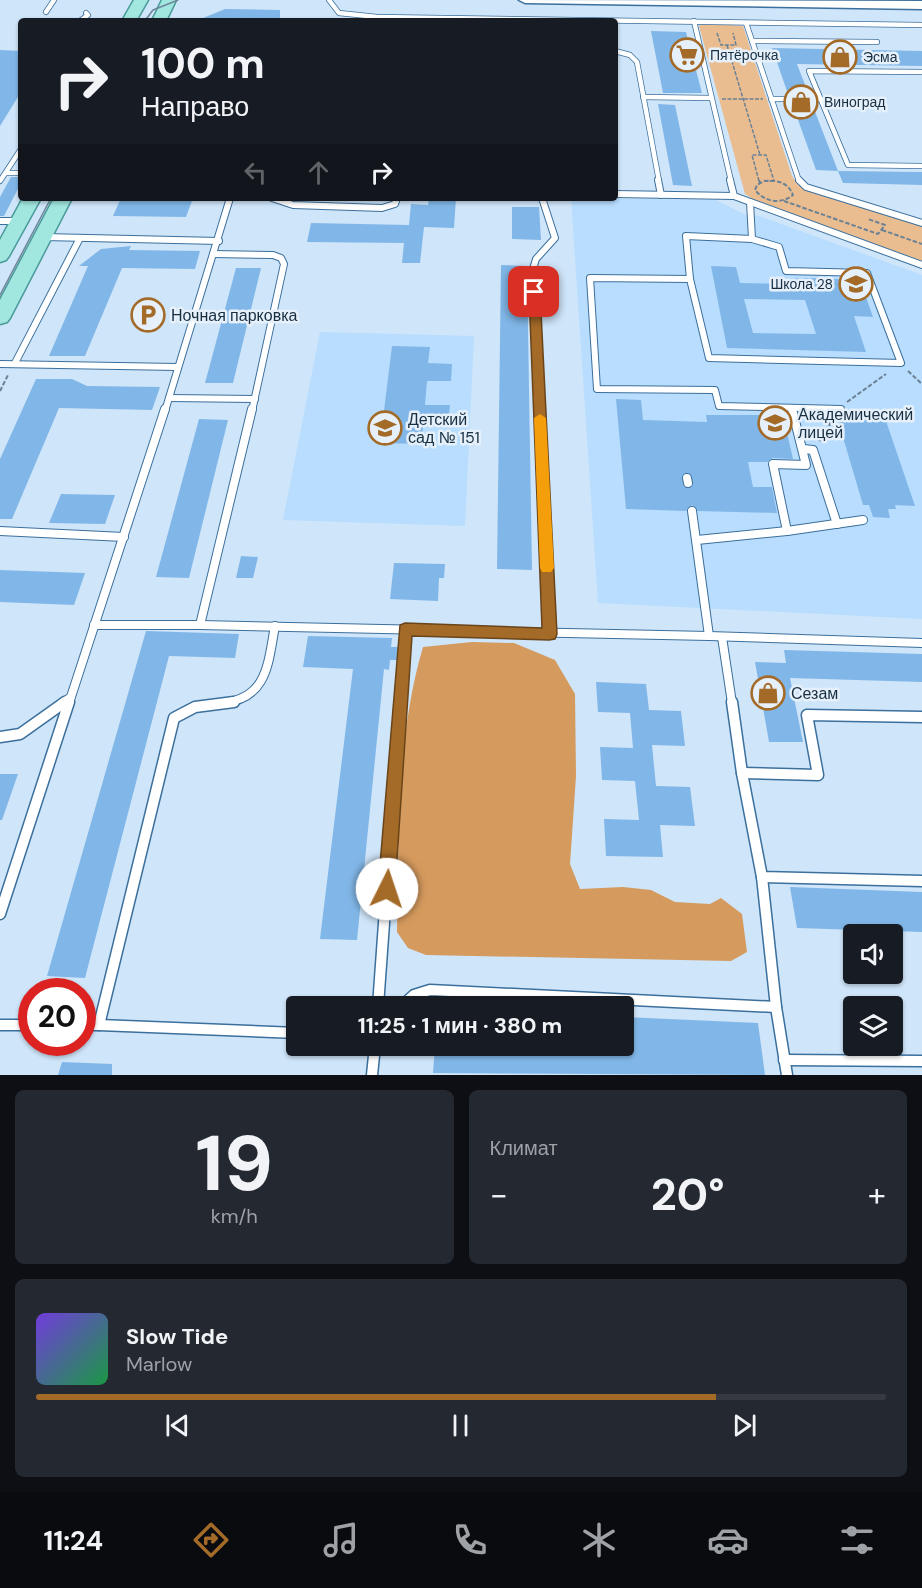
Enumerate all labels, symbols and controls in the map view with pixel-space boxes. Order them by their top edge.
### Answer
text: 100 m [141,36,265,91]
supermarket icon: Пятёрочка [669,37,705,73]
shop icon: Эсма [822,39,858,75]
icon: right [42,42,120,120]
place label: Пятёрочка [710,46,779,64]
place label: Эсма [863,48,898,66]
shop icon: Виноград [783,84,819,120]
text: Направо [141,89,249,124]
place label: Виноград [824,93,886,111]
icon: left [239,156,272,189]
icon: ahead [302,156,335,189]
icon: right [365,156,398,189]
pin [508,266,559,317]
school or university icon: Школа 28 [838,266,874,302]
icon: arrive [517,275,550,308]
place label: Школа 28 [770,275,833,293]
parking icon: Ночная парковка [130,297,166,333]
place label: Ночная парковка [171,305,297,326]
place label: Академический лицей [798,404,913,443]
school or university icon: Академический лицей [757,405,793,441]
place label: Детский сад № 151 [408,409,480,448]
school or university icon: Детский сад № 151 [367,410,403,446]
shop icon: Сезам [750,675,786,711]
place label: Сезам [791,683,838,704]
position arrow [355,857,419,921]
map controls [843,924,903,1056]
button: sound [843,924,903,984]
speed limit sign: 20 [18,978,96,1056]
button: layers [843,996,903,1056]
text: 11:25 · 1 мин · 380 m [358,1011,562,1040]
text: 19 [195,1113,273,1214]
text: Климат [490,1135,558,1161]
text: 20° [651,1165,725,1224]
text: − [490,1173,508,1216]
text: + [868,1173,886,1216]
text: km/h [211,1203,258,1229]
text: Slow Tide [126,1322,228,1351]
text: Marlow [126,1351,192,1377]
icon: previous [161,1409,194,1442]
icon: pause [444,1409,477,1442]
icon: next [728,1409,761,1442]
icon: directions [190,1519,232,1561]
icon: music [320,1519,362,1561]
icon: phone [449,1519,491,1561]
icon: climate [578,1519,620,1561]
icon: car [707,1519,749,1561]
icon: filters [836,1519,878,1561]
text: 11:24 [44,1523,103,1558]

